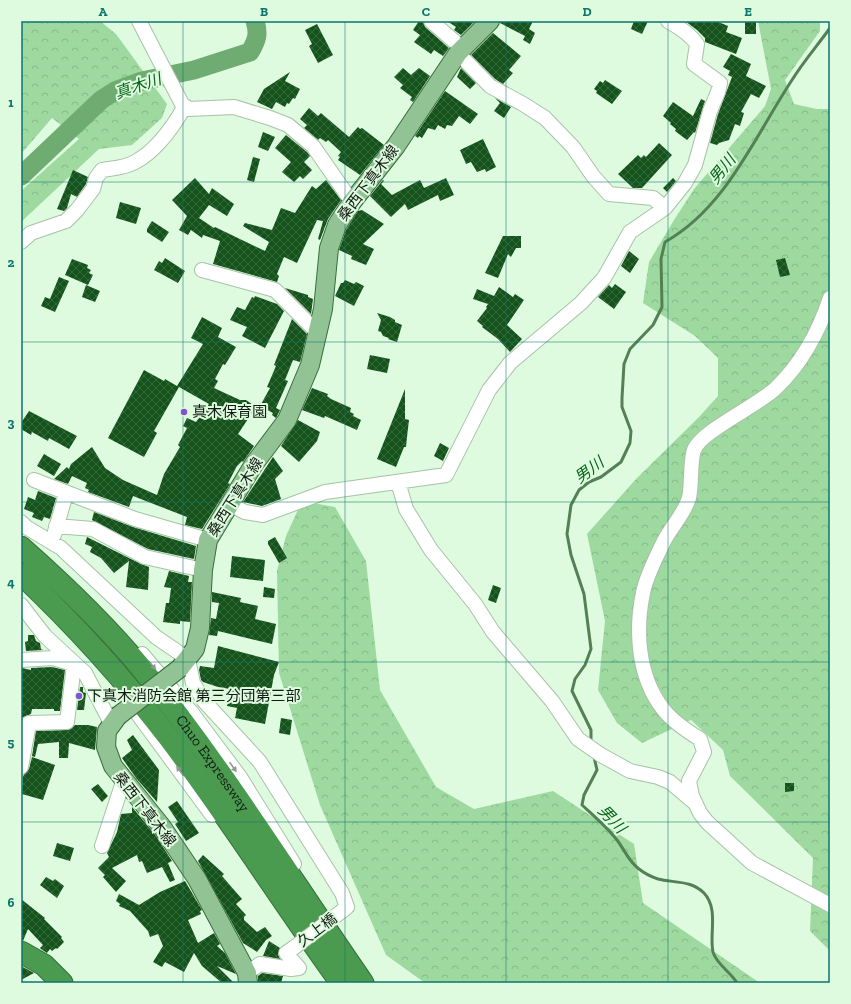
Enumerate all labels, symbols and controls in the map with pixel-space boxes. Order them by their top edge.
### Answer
text: A [99,4,108,19]
text: B [260,4,268,19]
text: C [422,4,430,19]
text: D [582,4,592,19]
text: E [744,4,752,19]
water label: 真木川 [112,69,166,103]
text: 1 [8,95,14,110]
street label: 桑西下真木線 [334,142,402,224]
water label: 男川 [705,149,741,187]
text: 2 [8,255,15,270]
place label: 真木保育園 [192,403,267,421]
marker: 真木保育園 [179,407,189,417]
text: 3 [8,415,15,430]
water label: 男川 [570,452,609,487]
street label: 桑西下真木線 [204,454,266,540]
text: 4 [7,575,15,590]
one-way arrow [148,660,157,670]
place label: 下真木消防会館 第三分団第三部 [87,687,300,705]
marker: 下真木消防会館 第三分団第三部 [74,691,84,701]
street label: Chuo Expressway [172,711,254,816]
text: 5 [8,735,15,750]
one-way arrow [228,762,237,773]
one-way arrow [175,765,184,776]
street label: 桑西下真木線 [110,768,180,850]
water label: 男川 [594,801,631,839]
text: 6 [8,895,15,910]
street label: 久上橋 [294,909,340,951]

